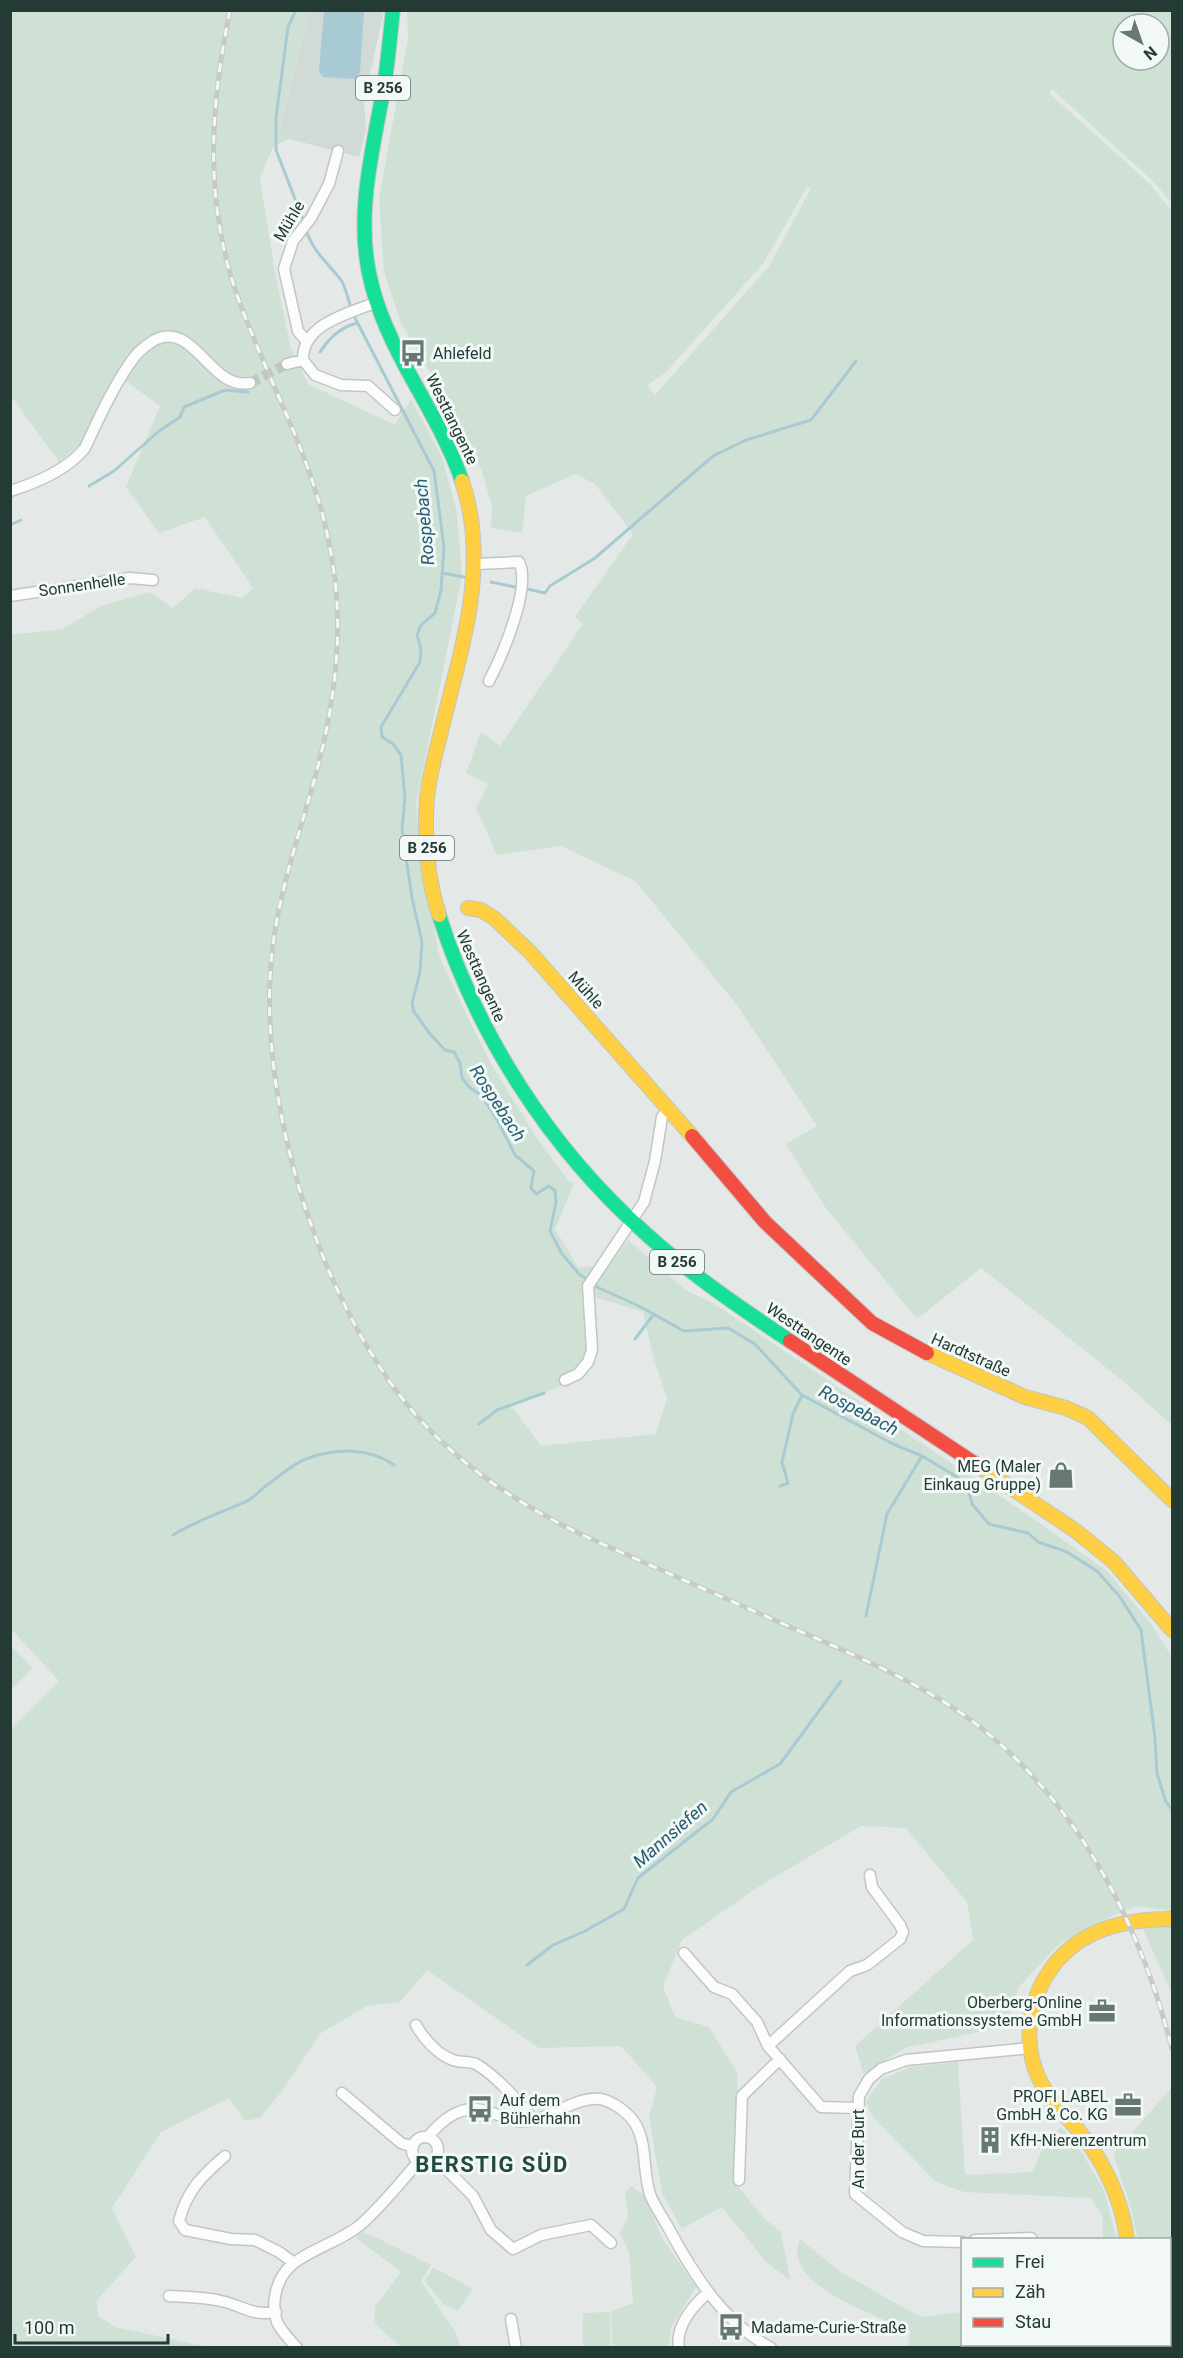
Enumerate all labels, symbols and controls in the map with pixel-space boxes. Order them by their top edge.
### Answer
north arrow [1111,12,1171,72]
text: N [1140,42,1161,64]
road number: B 256 [356,76,410,100]
street label: Mühle [270,197,308,245]
bus stop icon: Ahlefeld [398,338,428,368]
place label: Ahlefeld [433,344,491,363]
street label: Westtangente [422,370,482,468]
water label: Rospebach [410,478,438,566]
street label: Sonnenhelle [38,570,126,600]
road number: B 256 [400,836,454,860]
street label: Westtangente [452,927,510,1025]
street label: Mühle [564,967,608,1013]
water label: Rospebach [466,1061,530,1145]
road number: B 256 [650,1250,704,1274]
street label: Westtangente [763,1299,855,1369]
street label: Hardtstraße [928,1329,1014,1381]
water label: Rospebach [816,1380,902,1440]
place label: MEG (Maler Einkaug Gruppe) [923,1457,1042,1494]
shop icon: MEG (Maler Einkaug Gruppe) [1046,1460,1076,1490]
water label: Mannsiefen [629,1796,711,1872]
place label: Oberberg-Online Informationssysteme GmbH [881,1993,1082,2030]
office icon: Oberberg-Online Informationssysteme GmbH [1087,1996,1117,2026]
place label: PROFI LABEL GmbH & Co. KG [996,2087,1108,2124]
office icon: PROFI LABEL GmbH & Co. KG [1113,2090,1143,2120]
place label: Auf dem Bühlerhahn [500,2091,581,2128]
bus stop icon: Auf dem Bühlerhahn [465,2094,495,2124]
street label: An der Burt [849,2109,868,2189]
building icon: KfH-Nierenzentrum [975,2125,1005,2155]
place label: KfH-Nierenzentrum [1010,2131,1146,2150]
district label: BERSTIG SÜD [415,2152,569,2177]
legend [961,2238,1171,2346]
text: Frei [1015,2251,1045,2272]
text: Zäh [1015,2281,1046,2302]
scale bar [15,2307,168,2345]
text: Stau [1015,2311,1051,2332]
bus stop icon: Madame-Curie-Straße [716,2312,746,2342]
text: 100 m [24,2317,75,2338]
place label: Madame-Curie-Straße [751,2318,906,2337]

